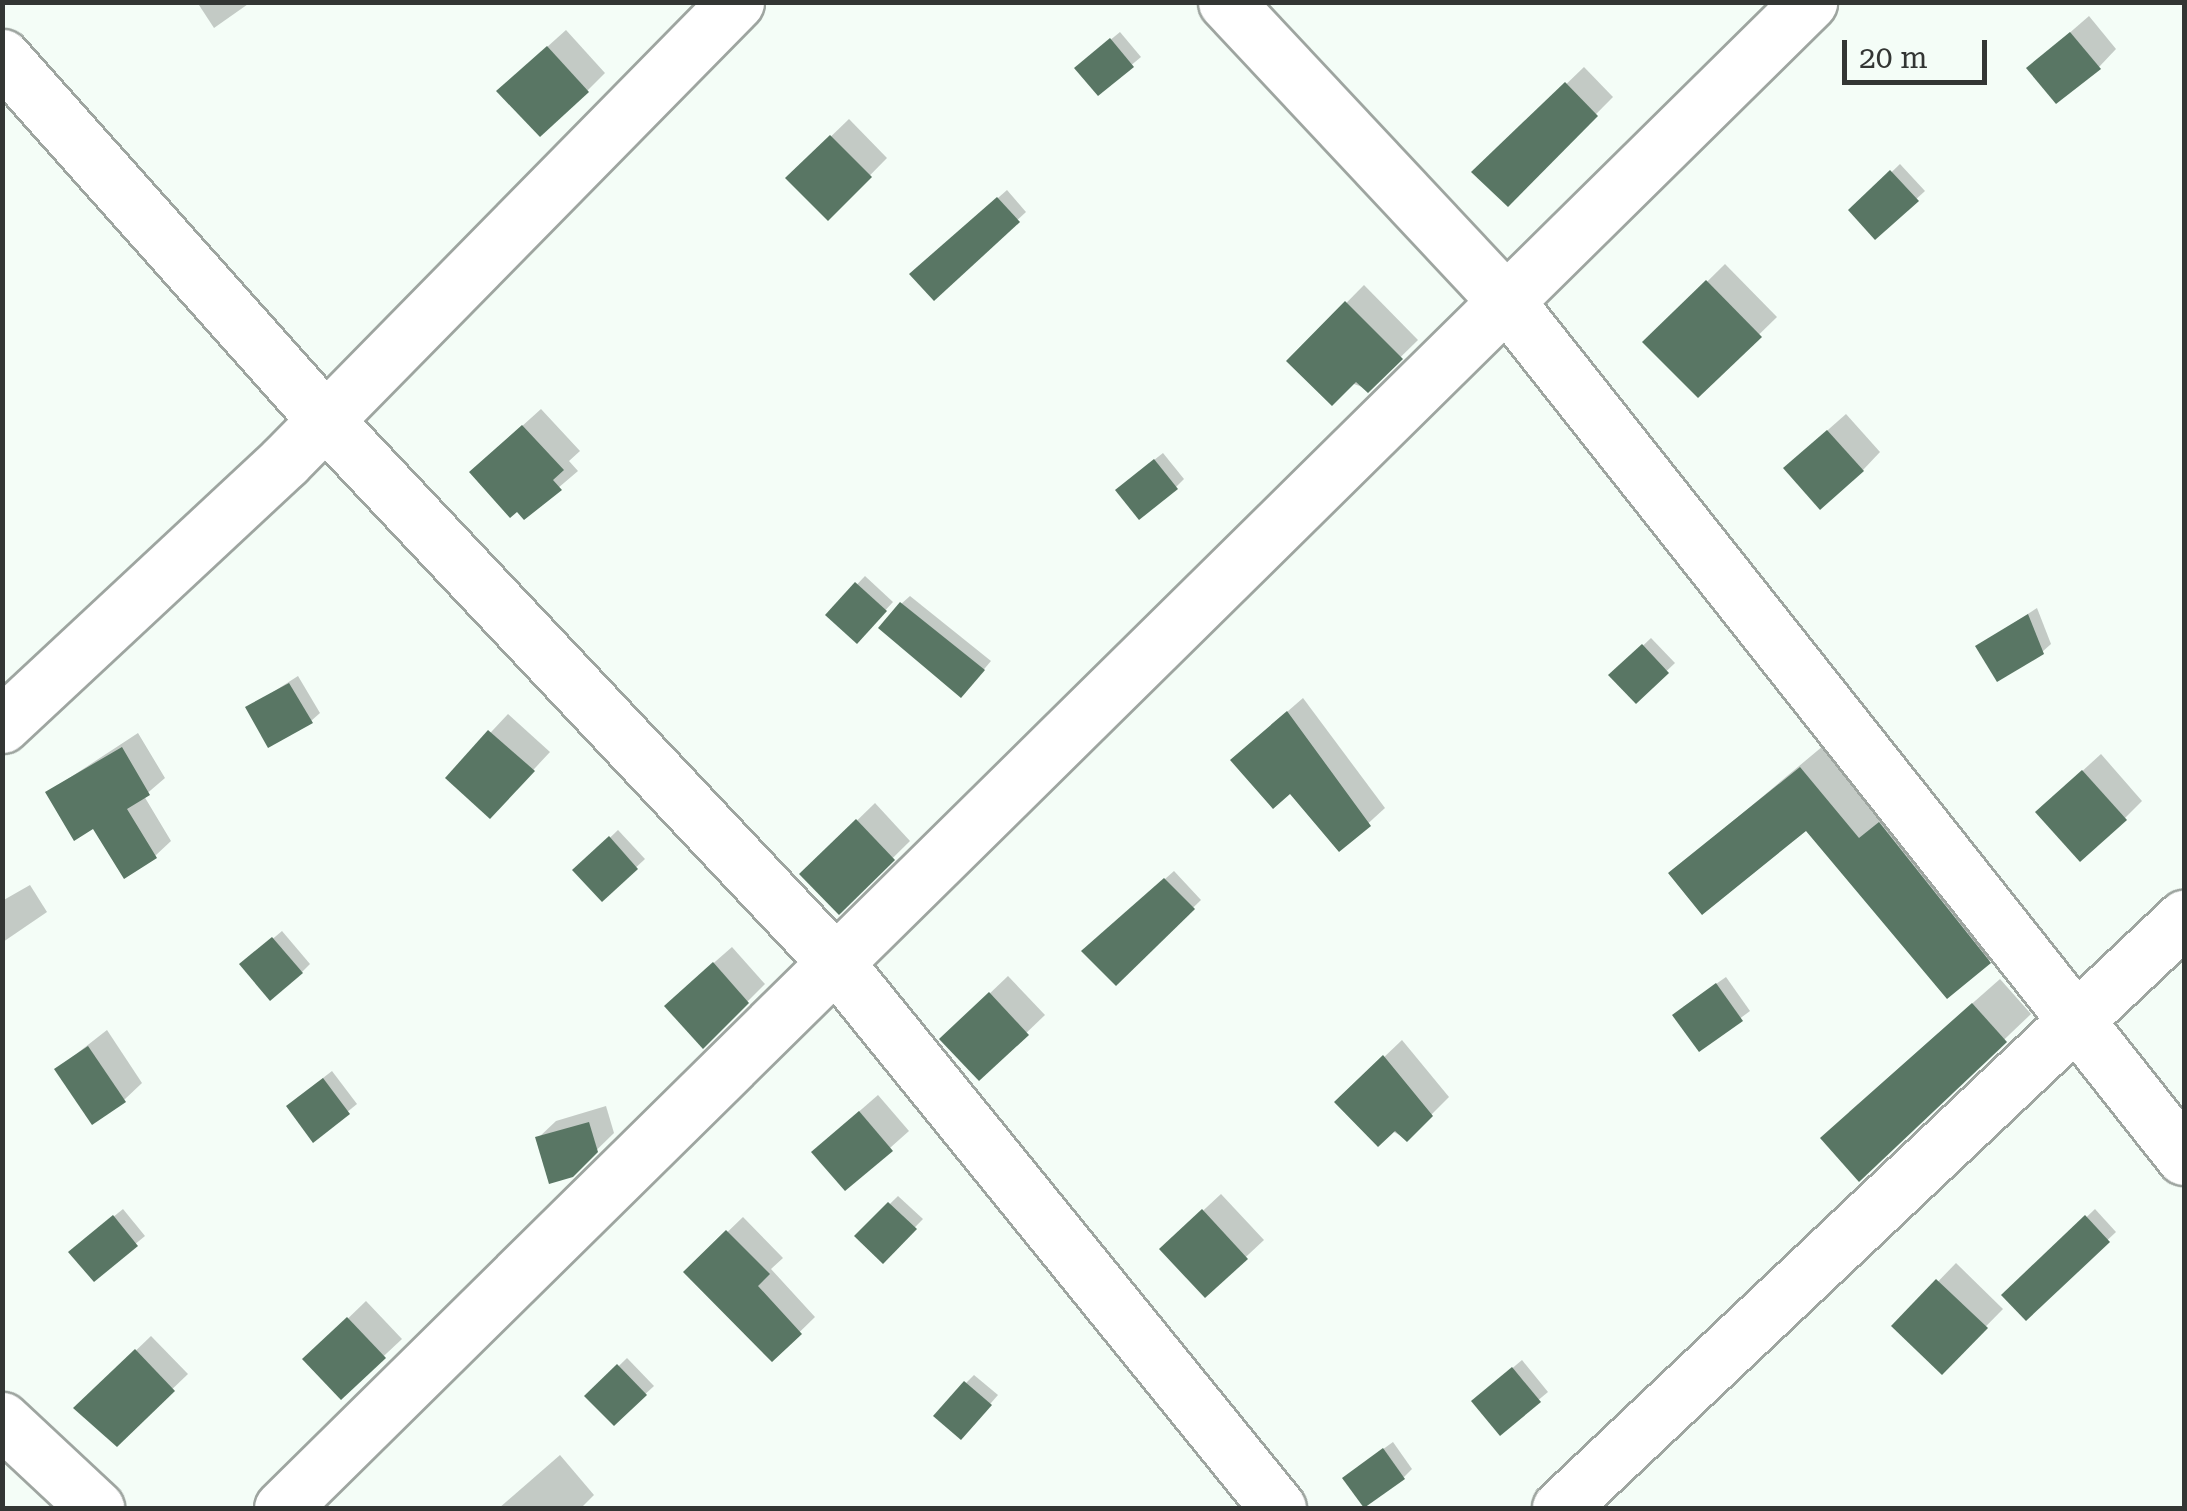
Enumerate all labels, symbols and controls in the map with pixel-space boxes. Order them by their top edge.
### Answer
scale bar [1847,20,1992,82]
text: 20 m [1859,40,1928,75]

